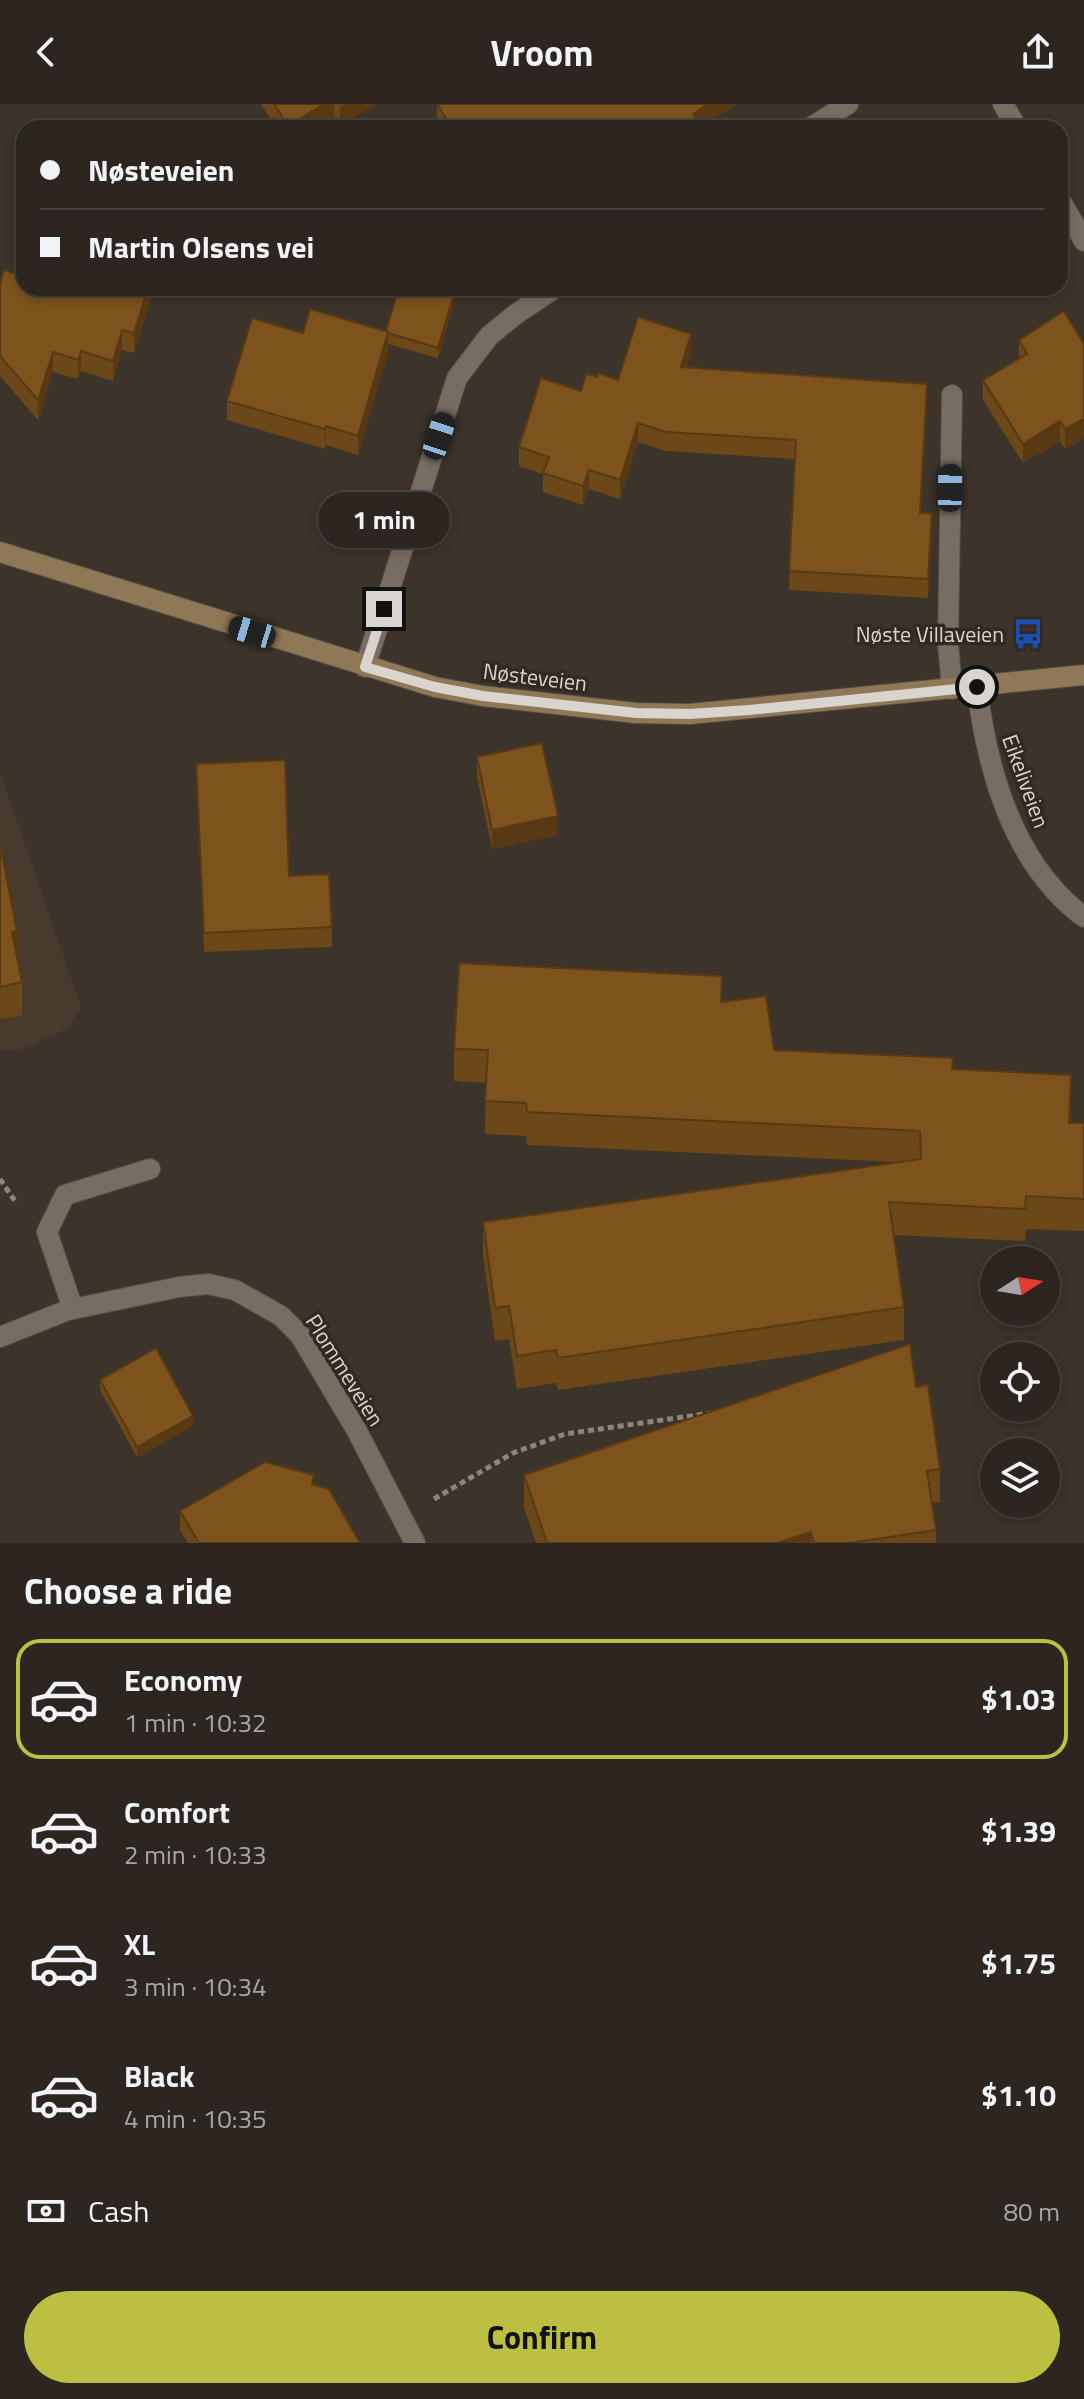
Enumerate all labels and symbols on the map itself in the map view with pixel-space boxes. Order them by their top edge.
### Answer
car [420,409,458,463]
car [938,464,962,512]
callout: 1 min [318,493,450,549]
route end [366,591,402,627]
car [226,614,278,650]
place label: Nøste Villaveien [856,617,1004,651]
bus stop icon: Nøste Villaveien [1011,617,1045,651]
street label: Nøsteveien [481,654,589,700]
route start [959,669,995,705]
street label: Eikeliveien [993,729,1059,833]
north arrow [980,1246,1060,1326]
street label: Plommeveien [297,1307,393,1433]

